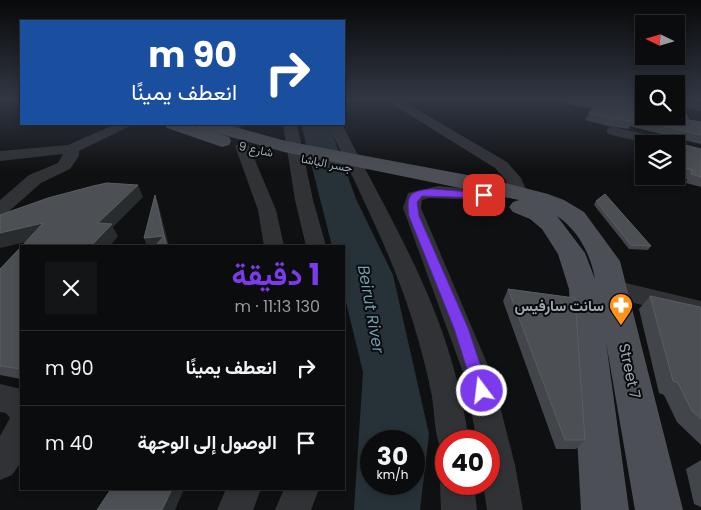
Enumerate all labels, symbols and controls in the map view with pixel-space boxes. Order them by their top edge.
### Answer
north arrow [635,15,685,65]
map controls [635,15,685,185]
text: 90 m [148,30,237,79]
icon: right [255,40,320,105]
button: search [635,75,685,125]
text: انعطف يمينًا [131,77,237,108]
button: layers [635,135,685,185]
street label: شارع 9 [237,137,275,162]
street label: جسر الباشا [300,150,354,176]
pin [463,174,505,216]
icon: arrive [470,181,498,209]
text: 1 دقيقة [232,253,320,296]
button: close [45,262,97,314]
water label: Beirut River [352,263,390,356]
pharmacy icon: سانت سارفيس [608,292,634,326]
text: 130 m · 11:13 [235,295,320,318]
place label: سانت سارفيس [515,295,604,316]
street label: Street 7 [614,341,646,401]
text: انعطف يمينًا [185,354,277,381]
icon: right [292,354,320,382]
text: 90 m [45,355,94,382]
position arrow [455,364,507,416]
text: الوصول إلى الوجهة [138,429,277,456]
icon: arrive [292,429,320,457]
text: 40 m [45,430,94,457]
speed limit sign: 40 [435,430,500,495]
text: 30 [377,439,408,474]
text: km/h [377,466,408,483]

